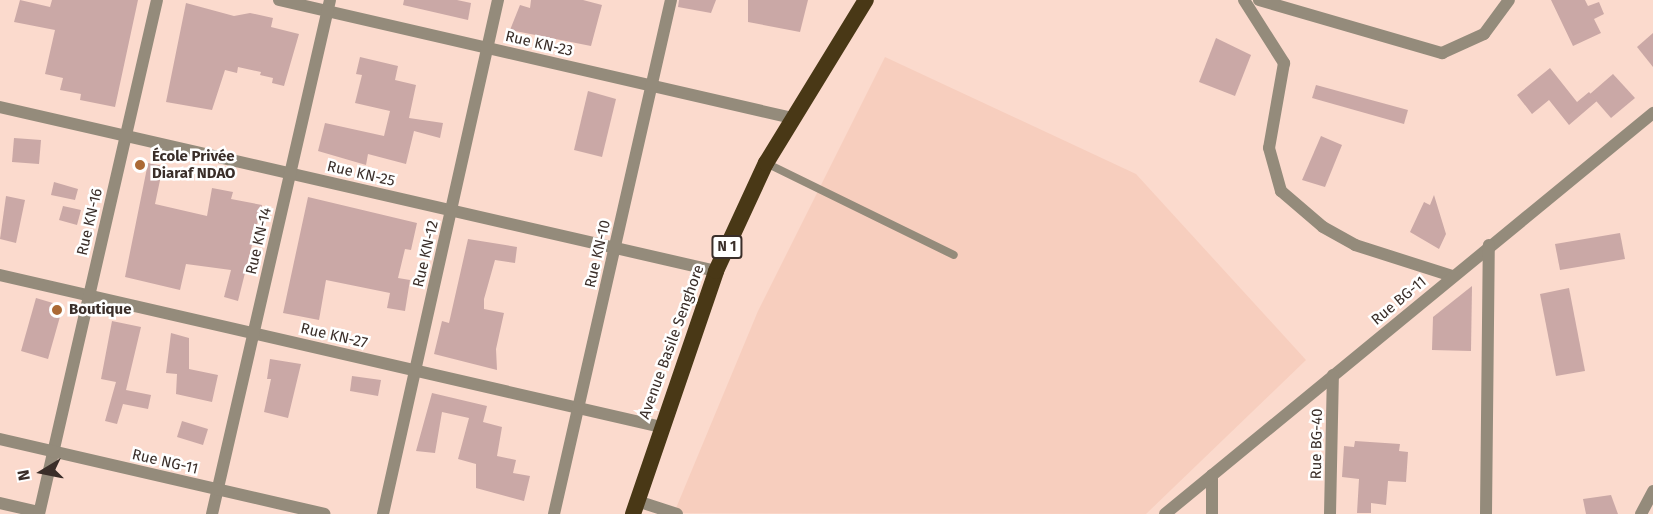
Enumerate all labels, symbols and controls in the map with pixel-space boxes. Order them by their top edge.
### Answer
street label: Rue KN-23 [503,27,575,61]
place label: École Privée Diaraf NDAO [152,147,235,182]
street label: Rue KN-25 [325,157,397,191]
marker: École Privée Diaraf NDAO [133,158,147,172]
street label: Rue KN-16 [74,187,106,257]
street label: Rue KN-14 [243,206,275,276]
street label: Rue KN-10 [581,218,615,290]
street label: Rue KN-12 [410,219,442,289]
road number: N 1 [710,236,744,258]
street label: Avenue Basile Senghore [636,263,708,421]
street label: Rue BG-11 [1368,273,1430,329]
place label: Boutique [69,301,131,319]
marker: Boutique [50,303,64,317]
street label: Rue KN-27 [299,320,369,352]
street label: Rue BG-40 [1307,408,1327,480]
north arrow [12,442,72,502]
street label: Rue NG-11 [130,446,200,478]
text: N [14,468,34,482]

